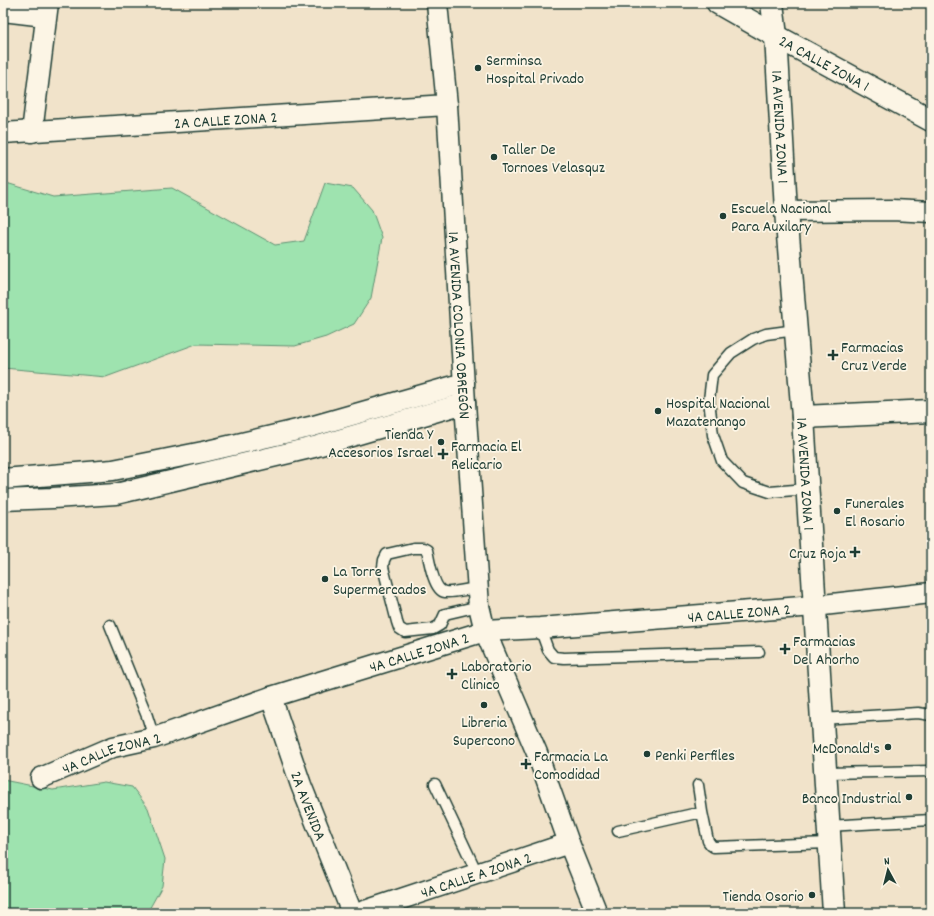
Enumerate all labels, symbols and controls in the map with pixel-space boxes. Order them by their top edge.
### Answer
street label: 2A CALLE ZONA 1 [774,31,873,99]
place label: Serminsa Hospital Privado [486,50,584,91]
marker: Serminsa Hospital Privado [473,63,483,73]
street label: 1A AVENIDA ZONA 1 [764,70,793,184]
street label: 2A CALLE ZONA 2 [173,107,278,136]
place label: Taller De Tornoes Velasquz [502,139,605,180]
marker: Taller De Tornoes Velasquz [489,152,499,162]
place label: Escuela Nacional Para Auxilary [731,198,831,239]
marker: Escuela Nacional Para Auxilary [718,211,728,221]
street label: 1A AVENIDA COLONIA OBREGÓN [441,231,475,420]
place label: Farmacias Cruz Verde [841,337,907,378]
marker: Farmacias Cruz Verde [828,350,838,360]
place label: Hospital Nacional Mazatenango [666,393,770,434]
marker: Hospital Nacional Mazatenango [653,406,663,416]
street label: 1A AVENIDA ZONA 1 [789,417,819,531]
place label: Tienda Y Accesorios Israel [328,424,434,465]
place label: Farmacia El Relicario [451,436,522,477]
marker: Tienda Y Accesorios Israel [436,437,446,447]
marker: Farmacia El Relicario [438,449,448,459]
place label: Funerales El Rosario [845,493,905,534]
marker: Funerales El Rosario [832,506,842,516]
place label: Cruz Roja [789,543,846,566]
marker: Cruz Roja [849,546,861,558]
place label: La Torre Supermercados [333,561,427,602]
marker: La Torre Supermercados [320,574,330,584]
street label: 4A CALLE ZONA 2 [687,599,792,630]
street label: 4A CALLE ZONA 2 [367,628,472,680]
place label: Farmacias Del Ahorho [793,631,859,672]
marker: Farmacias Del Ahorho [780,644,790,654]
place label: Laboratorio Clinico [461,656,532,697]
marker: Laboratorio Clinico [446,668,458,680]
marker: Libreria Supercono [479,700,489,710]
place label: Libreria Supercono [453,712,515,753]
street label: 4A CALLE ZONA 2 [59,727,165,782]
place label: McDonald's [813,738,880,761]
marker: McDonald's [883,742,893,752]
place label: Penki Perfiles [655,745,735,768]
place label: Farmacia La Comodidad [534,746,608,787]
marker: Penki Perfiles [642,749,652,759]
marker: Farmacia La Comodidad [521,759,531,769]
street label: 2A AVENIDA [283,768,331,845]
place label: Banco Industrial [802,788,901,811]
marker: Banco Industrial [904,792,914,802]
street label: 4A CALLE A ZONA 2 [418,847,535,906]
north arrow [868,850,908,890]
text: N [883,854,891,870]
place label: Tienda Osorio [723,886,804,909]
marker: Tienda Osorio [807,890,817,900]

